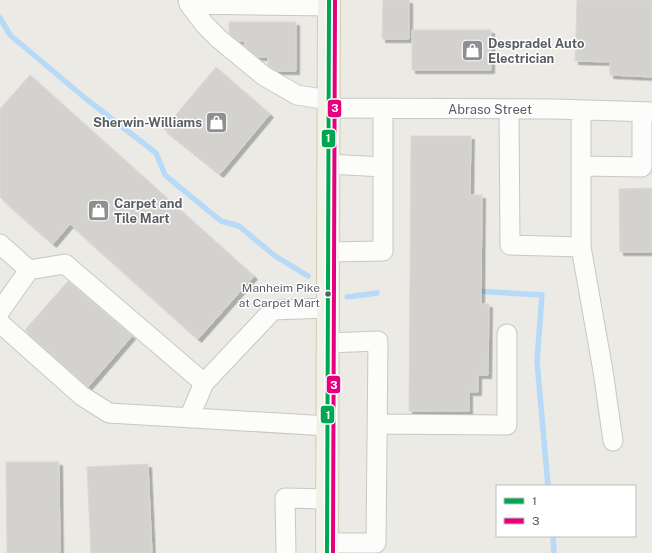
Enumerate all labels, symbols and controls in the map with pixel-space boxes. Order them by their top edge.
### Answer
place label: Despradel Auto Electrician [488,36,584,66]
shop icon: Despradel Auto Electrician [459,37,485,63]
line badge: 3 [327,99,342,118]
text: 3 [331,102,339,114]
street label: Abraso Street [448,102,532,117]
shop icon: Sherwin-Williams [204,109,230,135]
place label: Sherwin-Williams [93,115,202,130]
line badge: 1 [321,129,336,148]
text: 1 [326,132,330,144]
place label: Carpet and Tile Mart [114,196,182,226]
shop icon: Carpet and Tile Mart [85,197,111,223]
place label: Manheim Pike at Carpet Mart [239,281,320,310]
marker: Manheim Pike at Carpet Mart [323,289,333,299]
line badge: 3 [326,375,341,394]
text: 3 [330,379,338,391]
line badge: 1 [320,405,335,424]
text: 1 [326,409,330,421]
legend [496,485,636,537]
text: 1 [532,494,537,508]
text: 3 [532,514,540,528]

